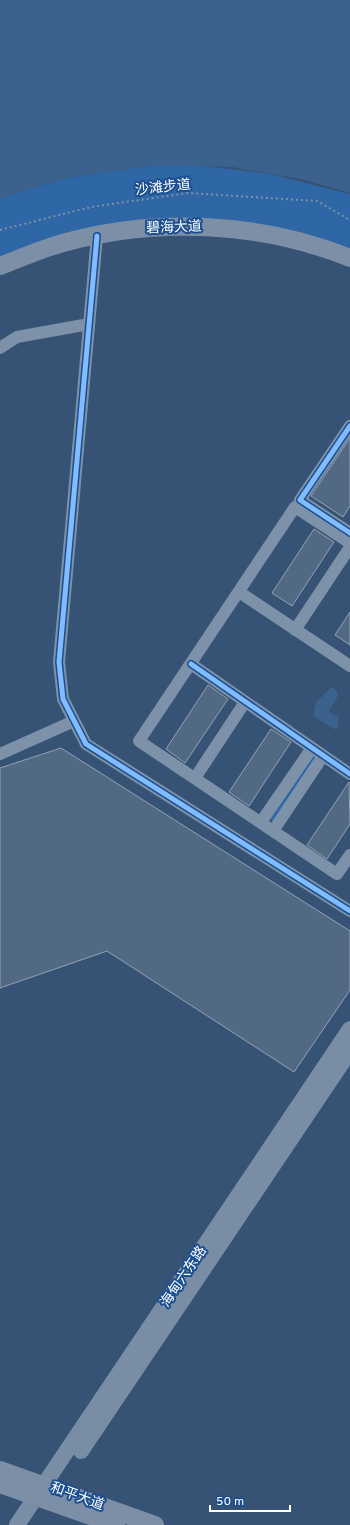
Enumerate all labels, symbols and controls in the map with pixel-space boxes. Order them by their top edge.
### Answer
street label: 沙滩步道 [134,177,192,199]
street label: 碧海大道 [146,219,202,237]
street label: 海甸六东路 [157,1243,211,1311]
street label: 和平大道 [48,1479,106,1515]
scale bar [210,1487,290,1513]
text: 50 m [216,1494,244,1510]

